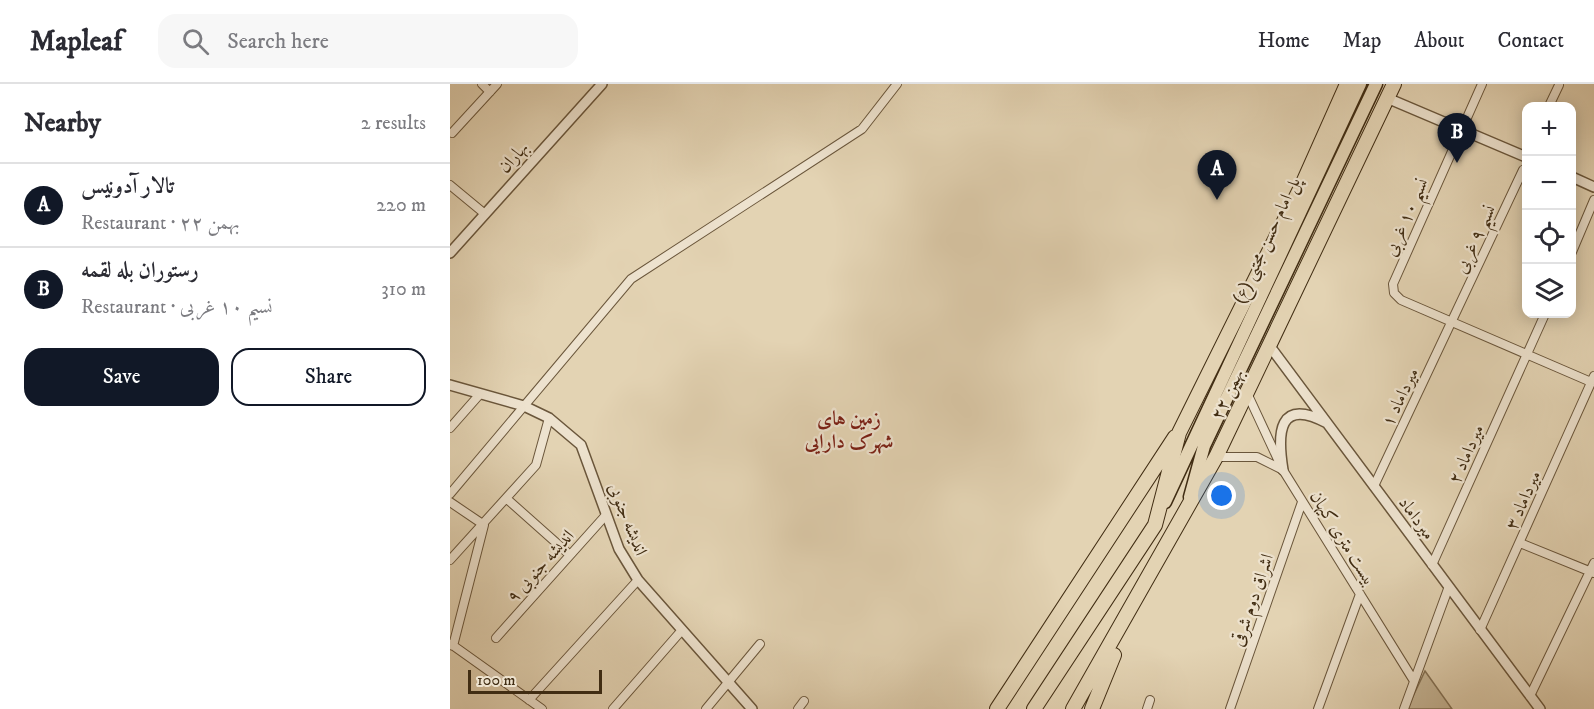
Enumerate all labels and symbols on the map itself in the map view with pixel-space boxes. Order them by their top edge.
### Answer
pin: B [1438,113,1476,163]
street label: بهاران [494,137,534,178]
pin: A [1198,150,1236,200]
street label: پل امام حسن مجتبی (ع) [1228,172,1310,309]
street label: نسیم ۱۰ غربی [1380,175,1439,262]
street label: نسیم ۹ غربی [1451,202,1507,280]
street label: ۲۲ بهمن [1207,365,1249,423]
street label: میرداماد ۱ [1377,365,1424,430]
district label: زمین های شهرک دارایی [804,407,893,455]
street label: میرداماد ۲ [1444,421,1490,487]
street label: میرداماد ۳ [1501,467,1547,533]
street label: اندیشه جنوبی [602,480,652,559]
your location [1207,481,1236,510]
street label: بیست متری کیهان [1304,487,1380,590]
street label: میرداماد [1393,493,1439,545]
street label: اندیشه جنوبی ۹ [502,526,580,608]
street label: اشراق دوم شرقی [1227,551,1283,651]
scale bar [468,667,602,694]

